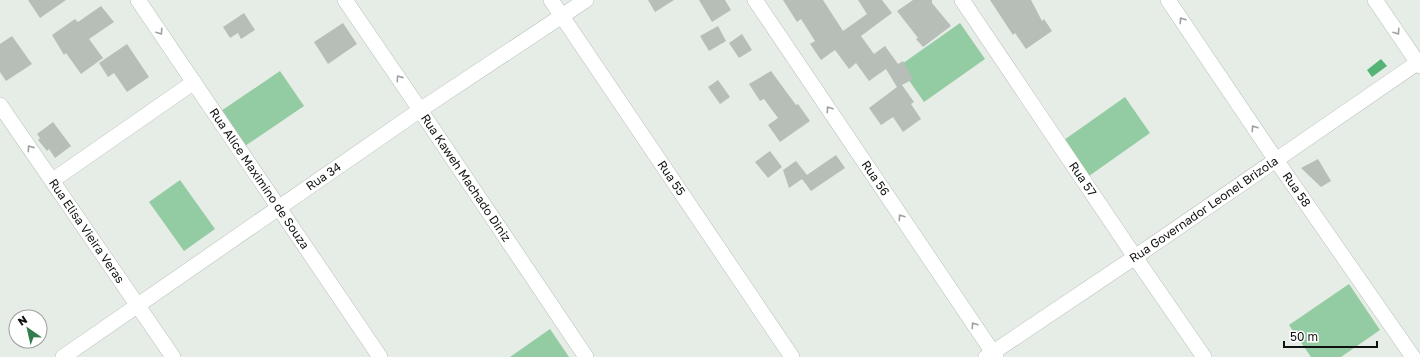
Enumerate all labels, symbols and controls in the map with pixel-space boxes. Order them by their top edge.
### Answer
one-way arrow [1179,17,1187,24]
one-way arrow [155,28,163,35]
one-way arrow [1392,28,1399,35]
one-way arrow [397,75,404,82]
street label: Rua Alice Maximino de Souza [206,105,313,252]
one-way arrow [826,106,833,113]
street label: Rua Kaweh Machado Diniz [418,111,514,244]
one-way arrow [1252,125,1259,132]
one-way arrow [28,145,35,152]
street label: Rua Governador Leonel Brizola [1126,153,1281,266]
street label: Rua 56 [859,157,893,198]
street label: Rua 55 [655,158,689,198]
street label: Rua 34 [303,159,344,194]
street label: Rua 57 [1066,159,1100,199]
street label: Rua 58 [1280,169,1314,210]
street label: Rua Elisa Vieira Veras [46,176,128,286]
one-way arrow [898,214,906,221]
north arrow [8,309,48,349]
text: N [15,313,29,328]
one-way arrow [971,322,979,329]
scale bar [1284,323,1377,349]
text: 50 m [1290,329,1318,344]

